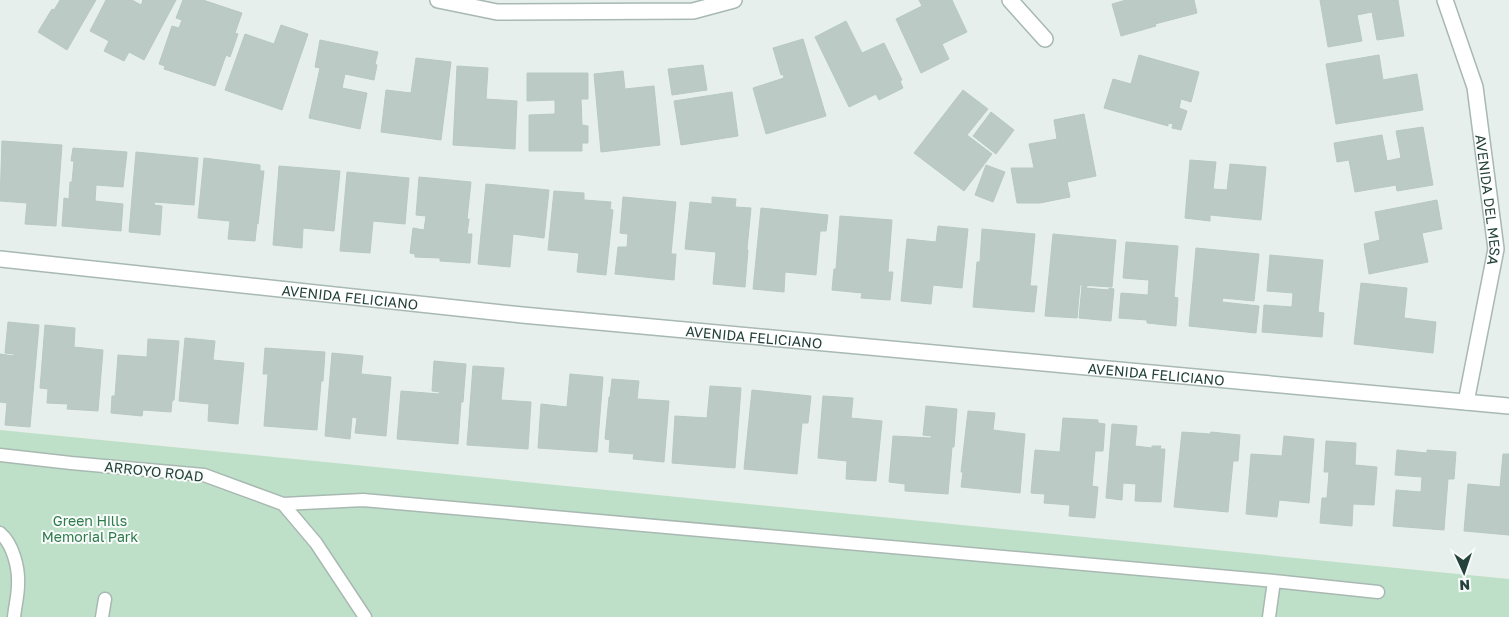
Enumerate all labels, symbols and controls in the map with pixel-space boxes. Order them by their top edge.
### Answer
street label: AVENIDA DEL MESA [1473,133,1505,268]
street label: AVENIDA FELICIANO [281,281,419,312]
street label: AVENIDA FELICIANO [685,322,823,351]
street label: AVENIDA FELICIANO [1087,359,1225,388]
street label: ARROYO ROAD [104,457,204,485]
park label: Green Hills Memorial Park [42,512,138,545]
north arrow [1439,547,1489,597]
text: N [1459,577,1470,594]

